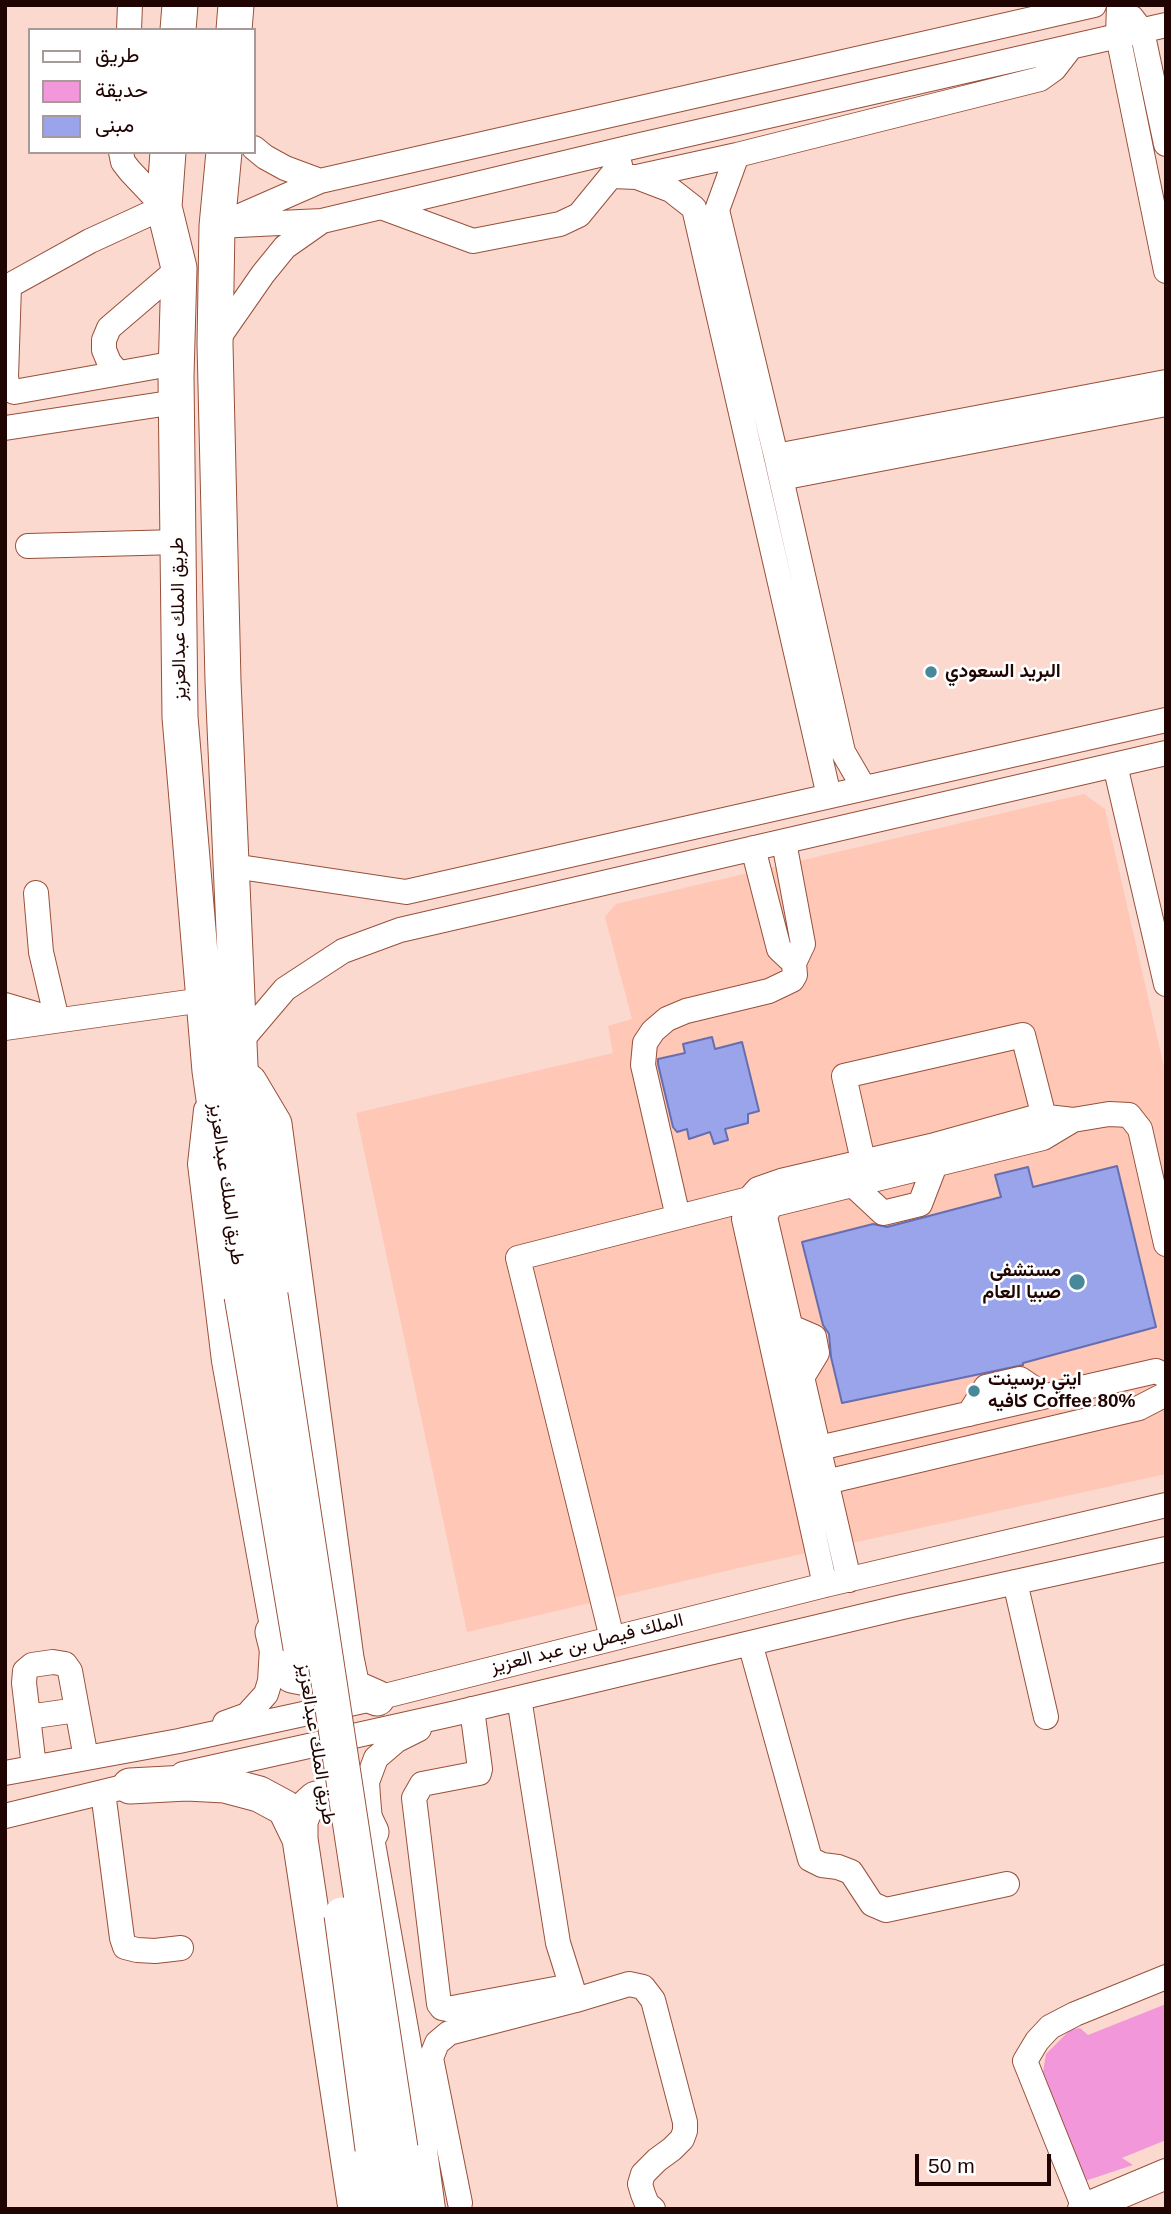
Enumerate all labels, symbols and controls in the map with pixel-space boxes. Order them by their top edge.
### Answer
legend [28,28,256,154]
text: طريق [95,43,140,66]
text: حديقة [95,78,148,101]
text: مبنى [95,113,134,136]
street label: طريق الملك عبدالعزيز [166,537,192,701]
place label: البريد السعودي [945,661,1061,683]
marker: البريد السعودي [923,664,939,680]
street label: طريق الملك عبدالعزيز [203,1101,249,1267]
place label: مستشفى صبيا العام [983,1260,1061,1304]
marker: مستشفى صبيا العام [1067,1272,1087,1292]
place label: ايتي برسينت كافيه Coffee 80% [988,1369,1135,1413]
marker: ايتي برسينت كافيه Coffee 80% [966,1383,982,1399]
street label: الملك فيصل بن عبد العزيز [488,1609,686,1679]
street label: طريق الملك عبدالعزيز [292,1661,340,1827]
scale bar [919,2140,1056,2184]
text: 50 m [928,2154,975,2177]

